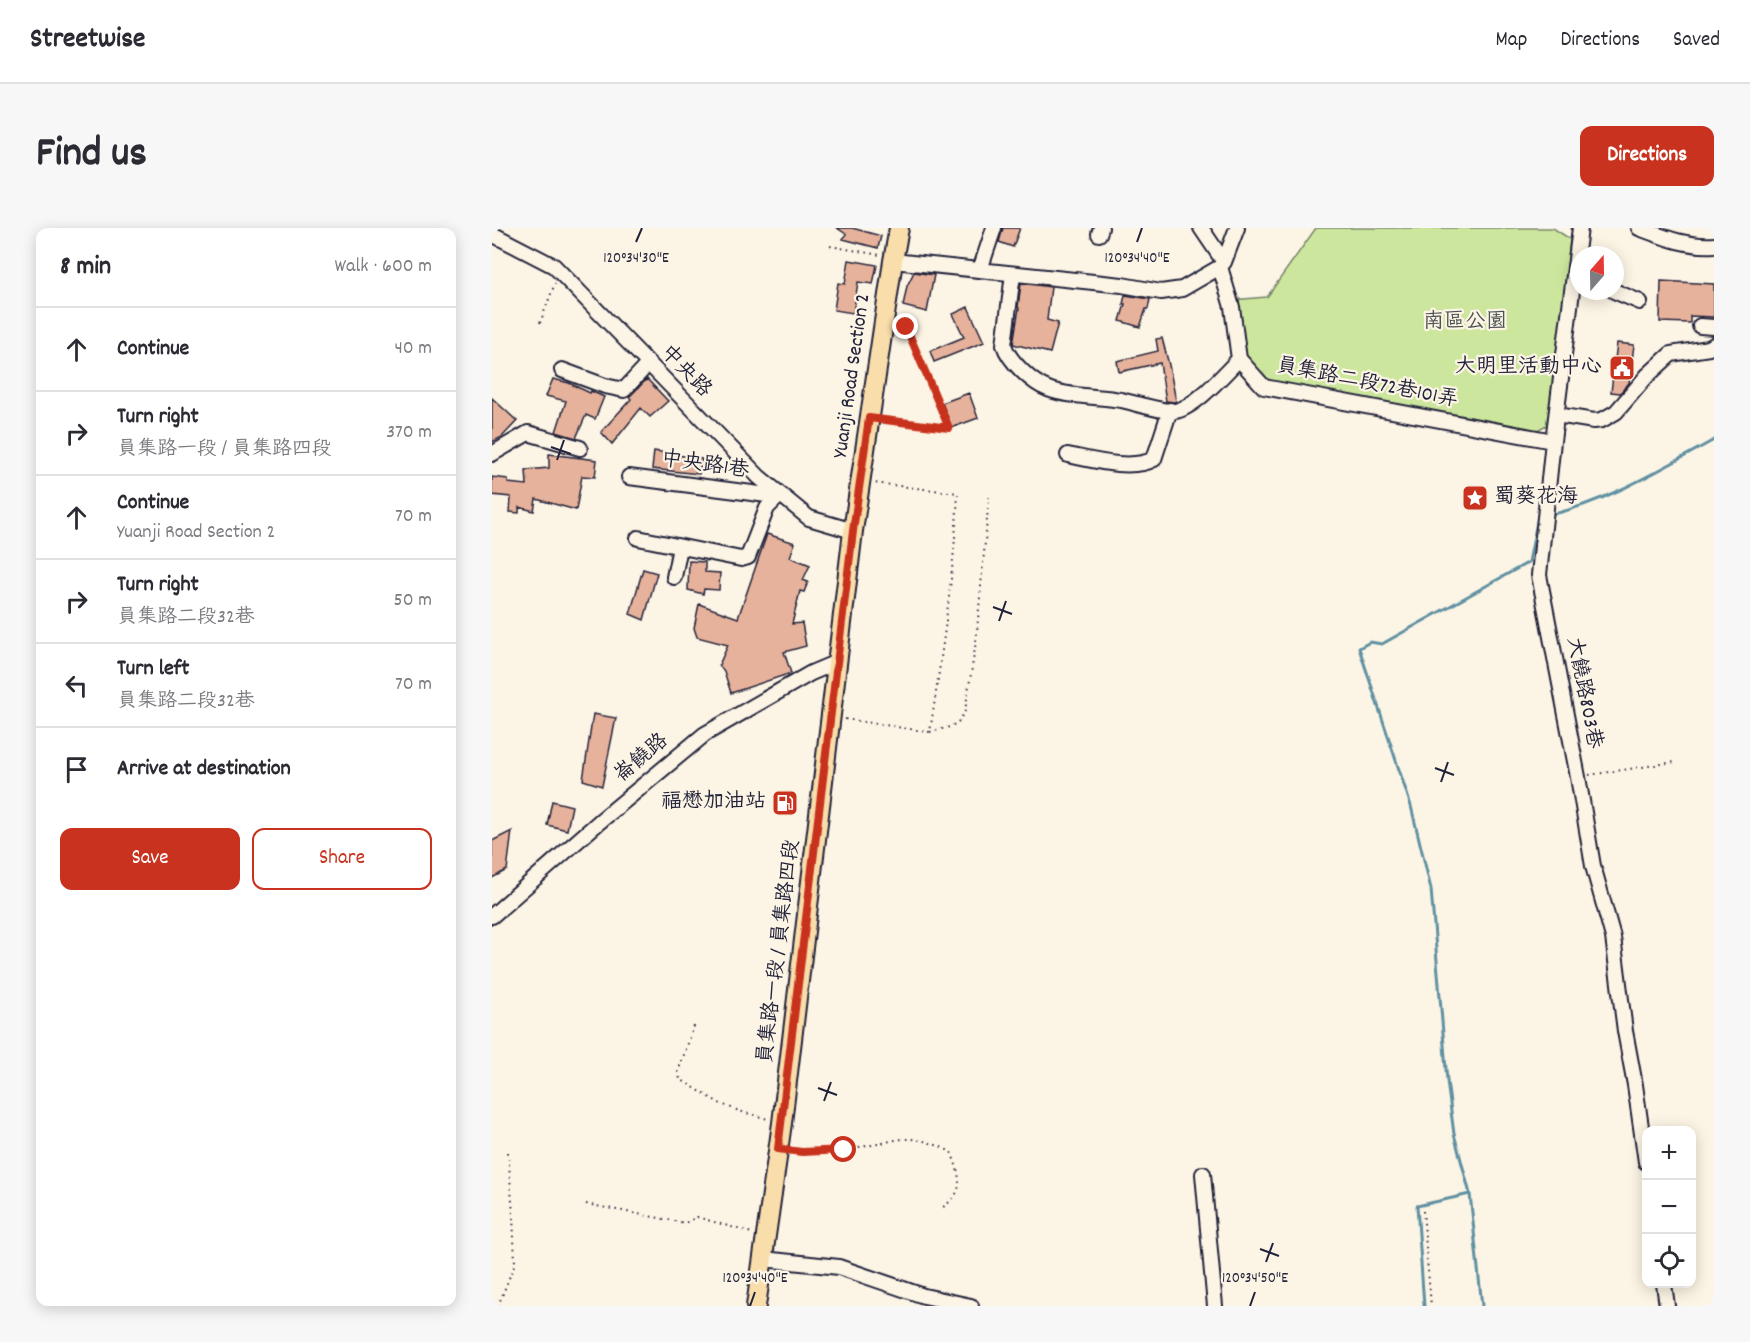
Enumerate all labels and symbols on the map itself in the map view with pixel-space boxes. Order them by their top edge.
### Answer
north arrow [1570,246,1624,300]
text: 120°34'30"E [603,248,669,270]
text: 120°34'40"E [1104,248,1170,270]
street label: Yuanji Road Section 2 [827,292,879,460]
park label: 南區公園 [1423,308,1507,338]
route end [892,313,918,339]
street label: 中央路 [652,339,718,405]
street label: 員集路二段72巷101弄 [1273,352,1461,416]
place label: 大明里活動中心 [1455,353,1602,383]
public building icon: 大明里活動中心 [1607,353,1637,383]
street label: 中央路1巷 [659,445,751,487]
place icon: 蜀葵花海 [1460,483,1490,513]
place label: 蜀葵花海 [1494,483,1578,513]
street label: 大饒路803巷 [1557,635,1609,751]
street label: 崙饒路 [608,727,676,791]
place label: 福懋加油站 [661,788,766,818]
fuel station icon: 福懋加油站 [770,788,800,818]
street label: 員集路一段 / 員集路四段 [751,838,809,1066]
route start [830,1136,856,1162]
text: 120°34'40"E [722,1268,788,1290]
text: 120°34'50"E [1222,1268,1288,1290]

